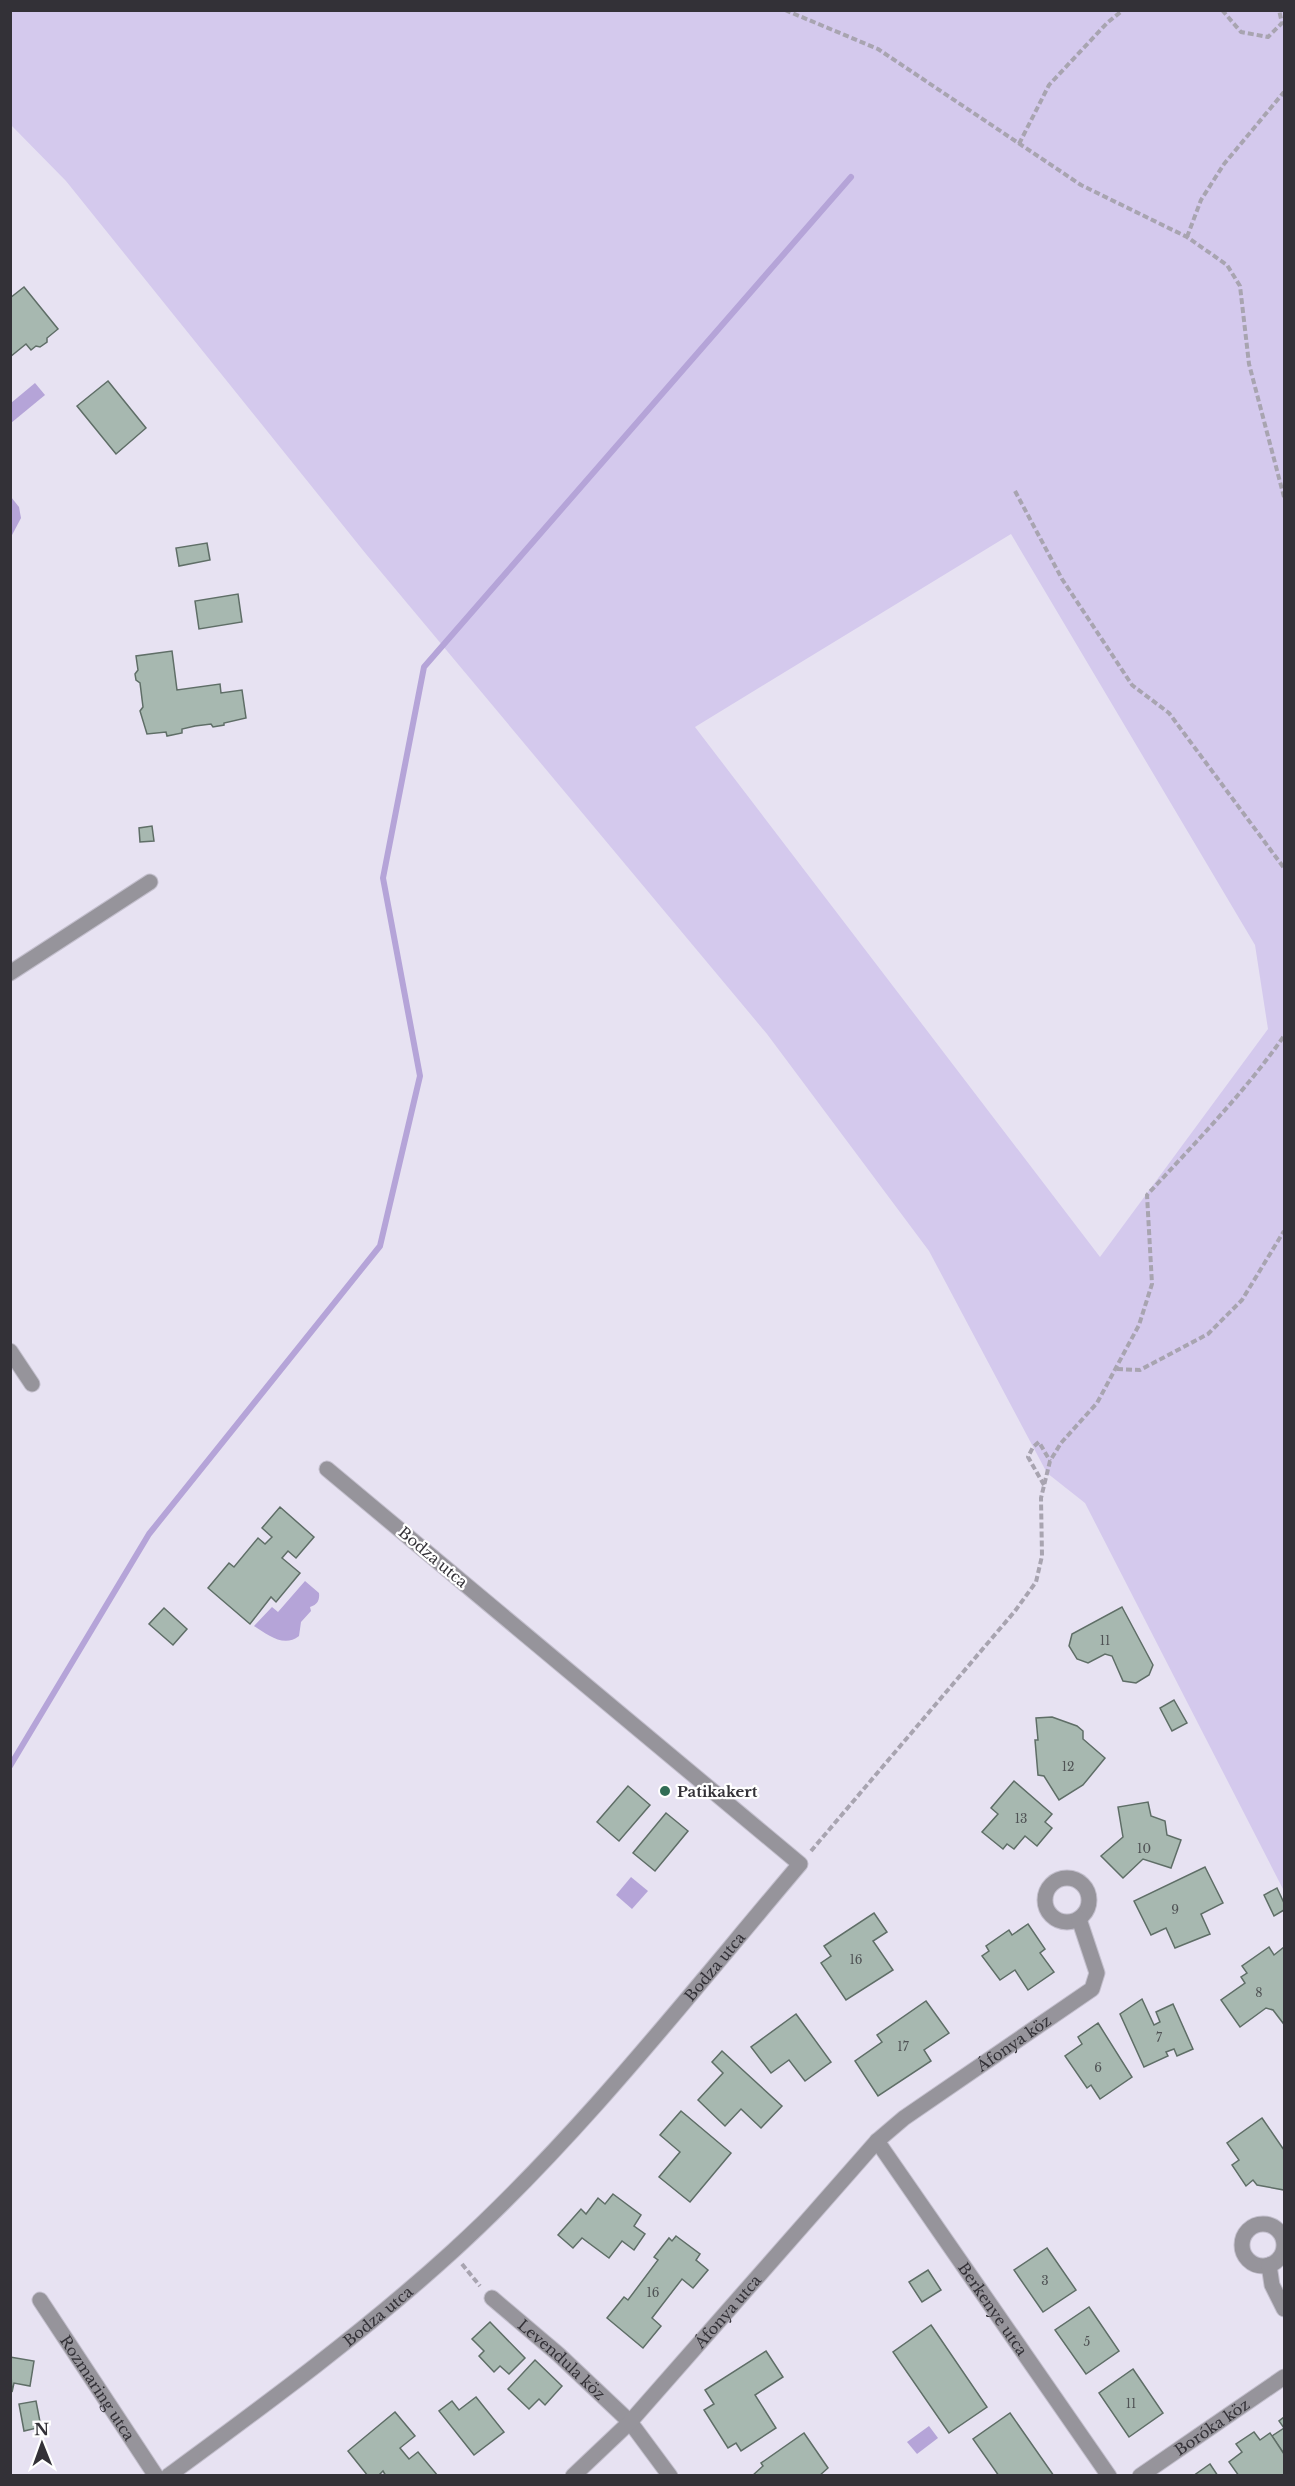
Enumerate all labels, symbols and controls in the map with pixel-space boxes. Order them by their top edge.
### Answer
street label: Bodza utca [395,1523,472,1592]
house number: 11 [1100,1633,1110,1648]
house number: 12 [1062,1759,1074,1774]
place label: Patikakert [677,1782,758,1801]
marker: Patikakert [658,1784,672,1798]
house number: 13 [1015,1811,1027,1826]
house number: 10 [1137,1841,1151,1856]
house number: 9 [1171,1902,1179,1917]
street label: Bodza utca [680,1927,749,2005]
house number: 16 [849,1952,863,1967]
house number: 8 [1255,1985,1263,2000]
street label: Áfonya köz [972,2011,1054,2076]
house number: 7 [1156,2030,1163,2045]
house number: 17 [897,2039,910,2054]
house number: 6 [1094,2060,1102,2075]
street label: Berkenye utca [954,2259,1032,2359]
street label: Áfonya utca [689,2270,765,2353]
house number: 3 [1041,2273,1049,2288]
street label: Bodza utca [339,2281,417,2350]
house number: 16 [646,2285,660,2300]
street label: Levendula köz [514,2315,610,2404]
street label: Rozmaring utca [56,2331,140,2444]
house number: 5 [1084,2334,1091,2349]
street label: Boróka köz [1171,2394,1253,2459]
house number: 11 [1126,2396,1136,2411]
north arrow [12,2414,72,2474]
text: N [34,2419,49,2439]

